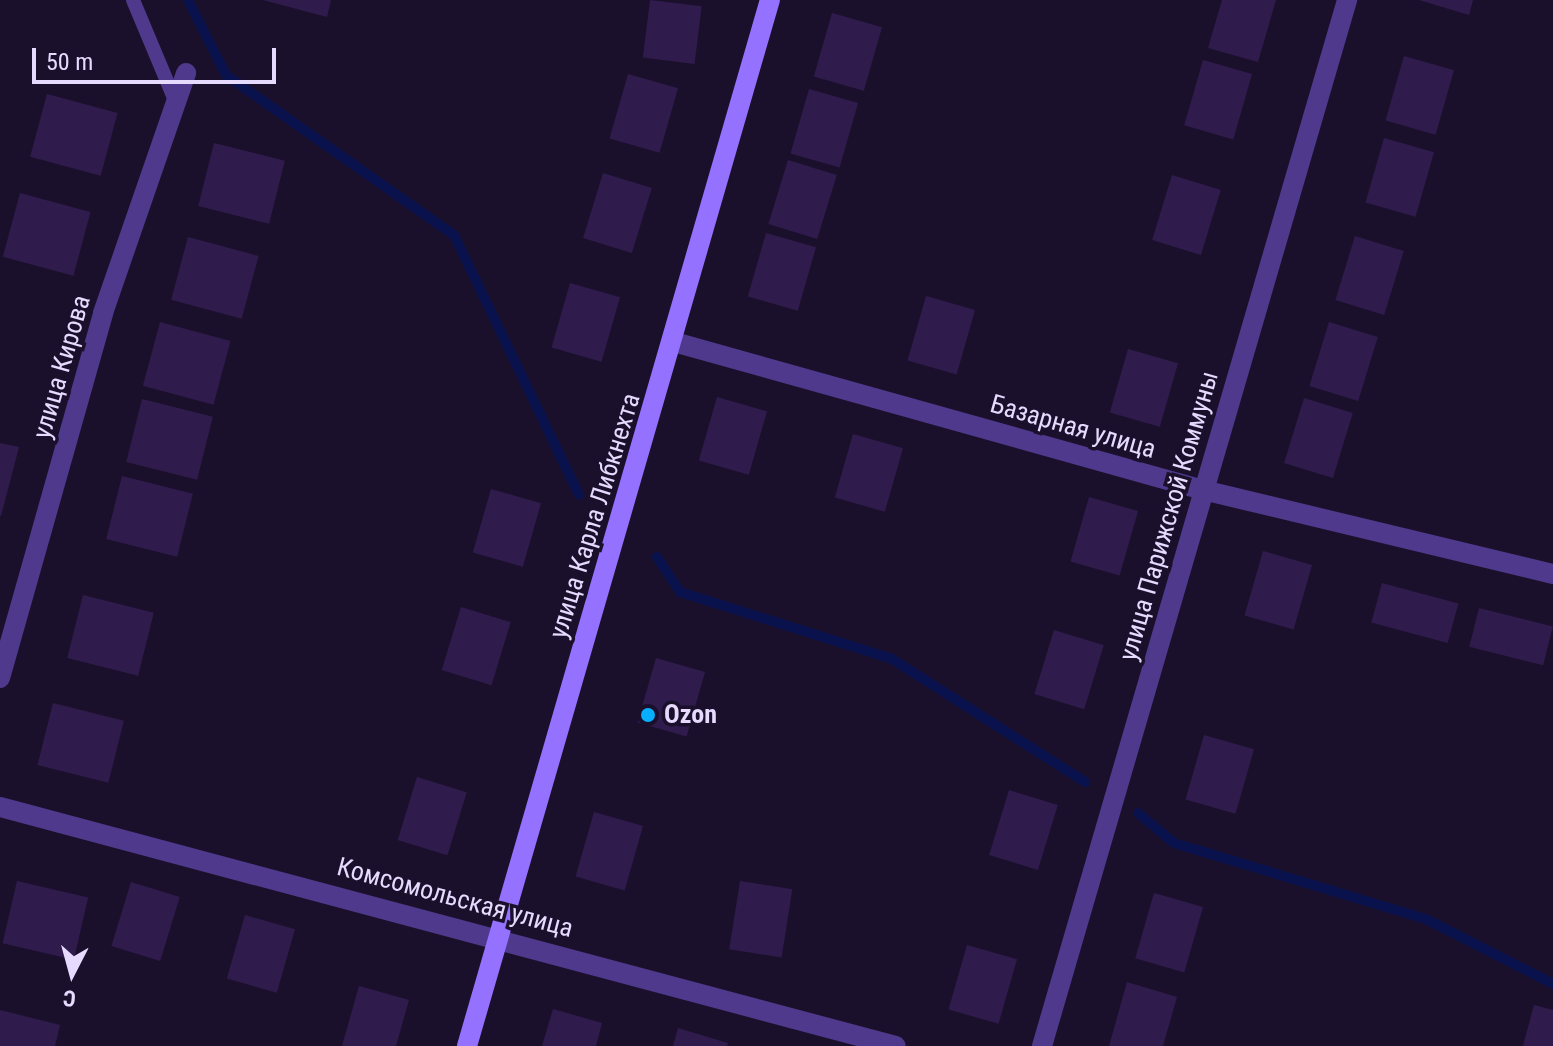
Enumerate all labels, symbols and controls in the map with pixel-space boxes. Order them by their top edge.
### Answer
scale bar [36,32,280,82]
text: 50 m [46,48,93,76]
street label: улица Кирова [27,292,97,442]
street label: улица Парижской Коммуны [1113,368,1225,664]
street label: Базарная улица [987,388,1159,466]
street label: улица Карла Либкнехта [543,390,647,642]
place label: Ozon [664,699,717,731]
marker: Ozon [639,706,657,724]
street label: Комсомольская улица [334,852,576,944]
north arrow [32,934,112,1014]
text: С [62,985,77,1011]

